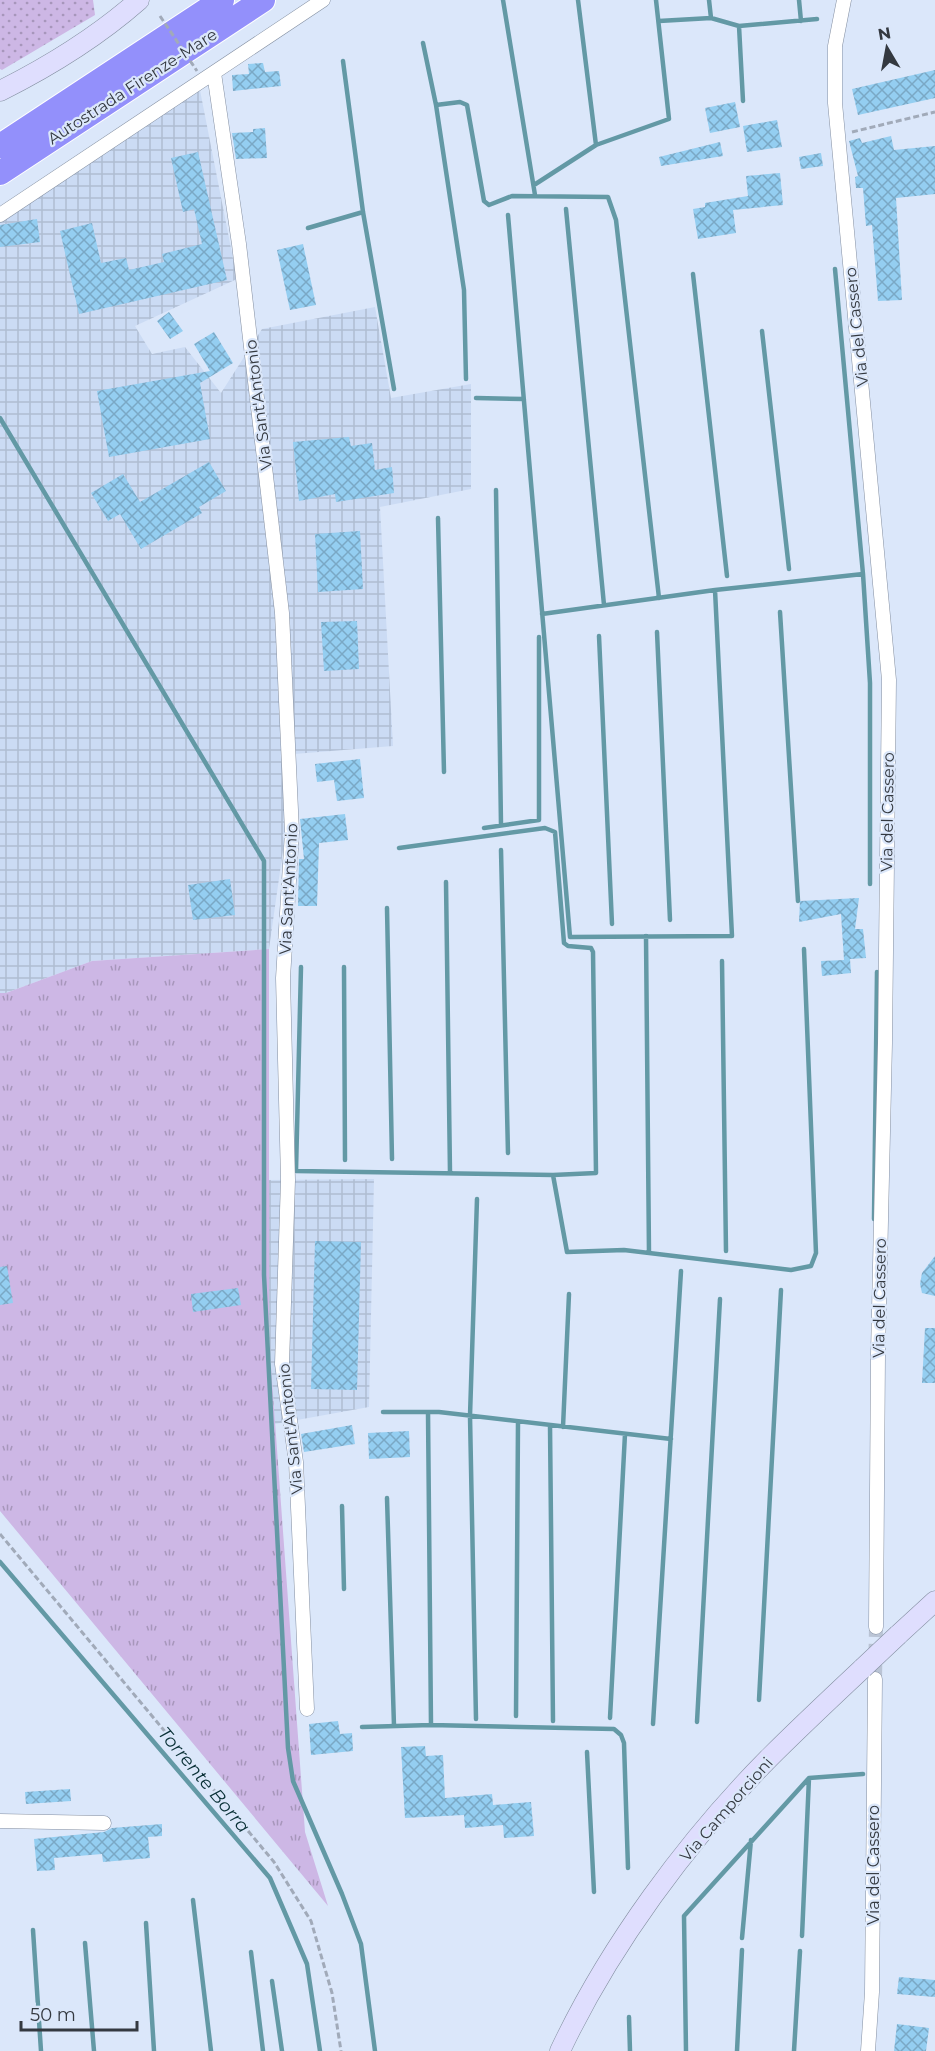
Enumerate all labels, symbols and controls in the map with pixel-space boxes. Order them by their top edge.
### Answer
north arrow [857,18,917,78]
text: N [876,23,893,44]
street label: Autostrada Firenze-Mare [44,25,220,148]
street label: Via del Cassero [841,266,872,388]
street label: Via Sant'Antonio [241,338,276,471]
street label: Via del Cassero [877,752,898,872]
street label: Via Sant'Antonio [276,823,301,955]
street label: Via del Cassero [869,1238,890,1358]
street label: Via Sant'Antonio [274,1363,307,1495]
water label: Torrente Borra [153,1723,255,1837]
street label: Via Camporcioni [676,1753,777,1865]
street label: Via del Cassero [864,1805,883,1925]
scale bar [21,1994,136,2032]
text: 50 m [30,2004,76,2026]

